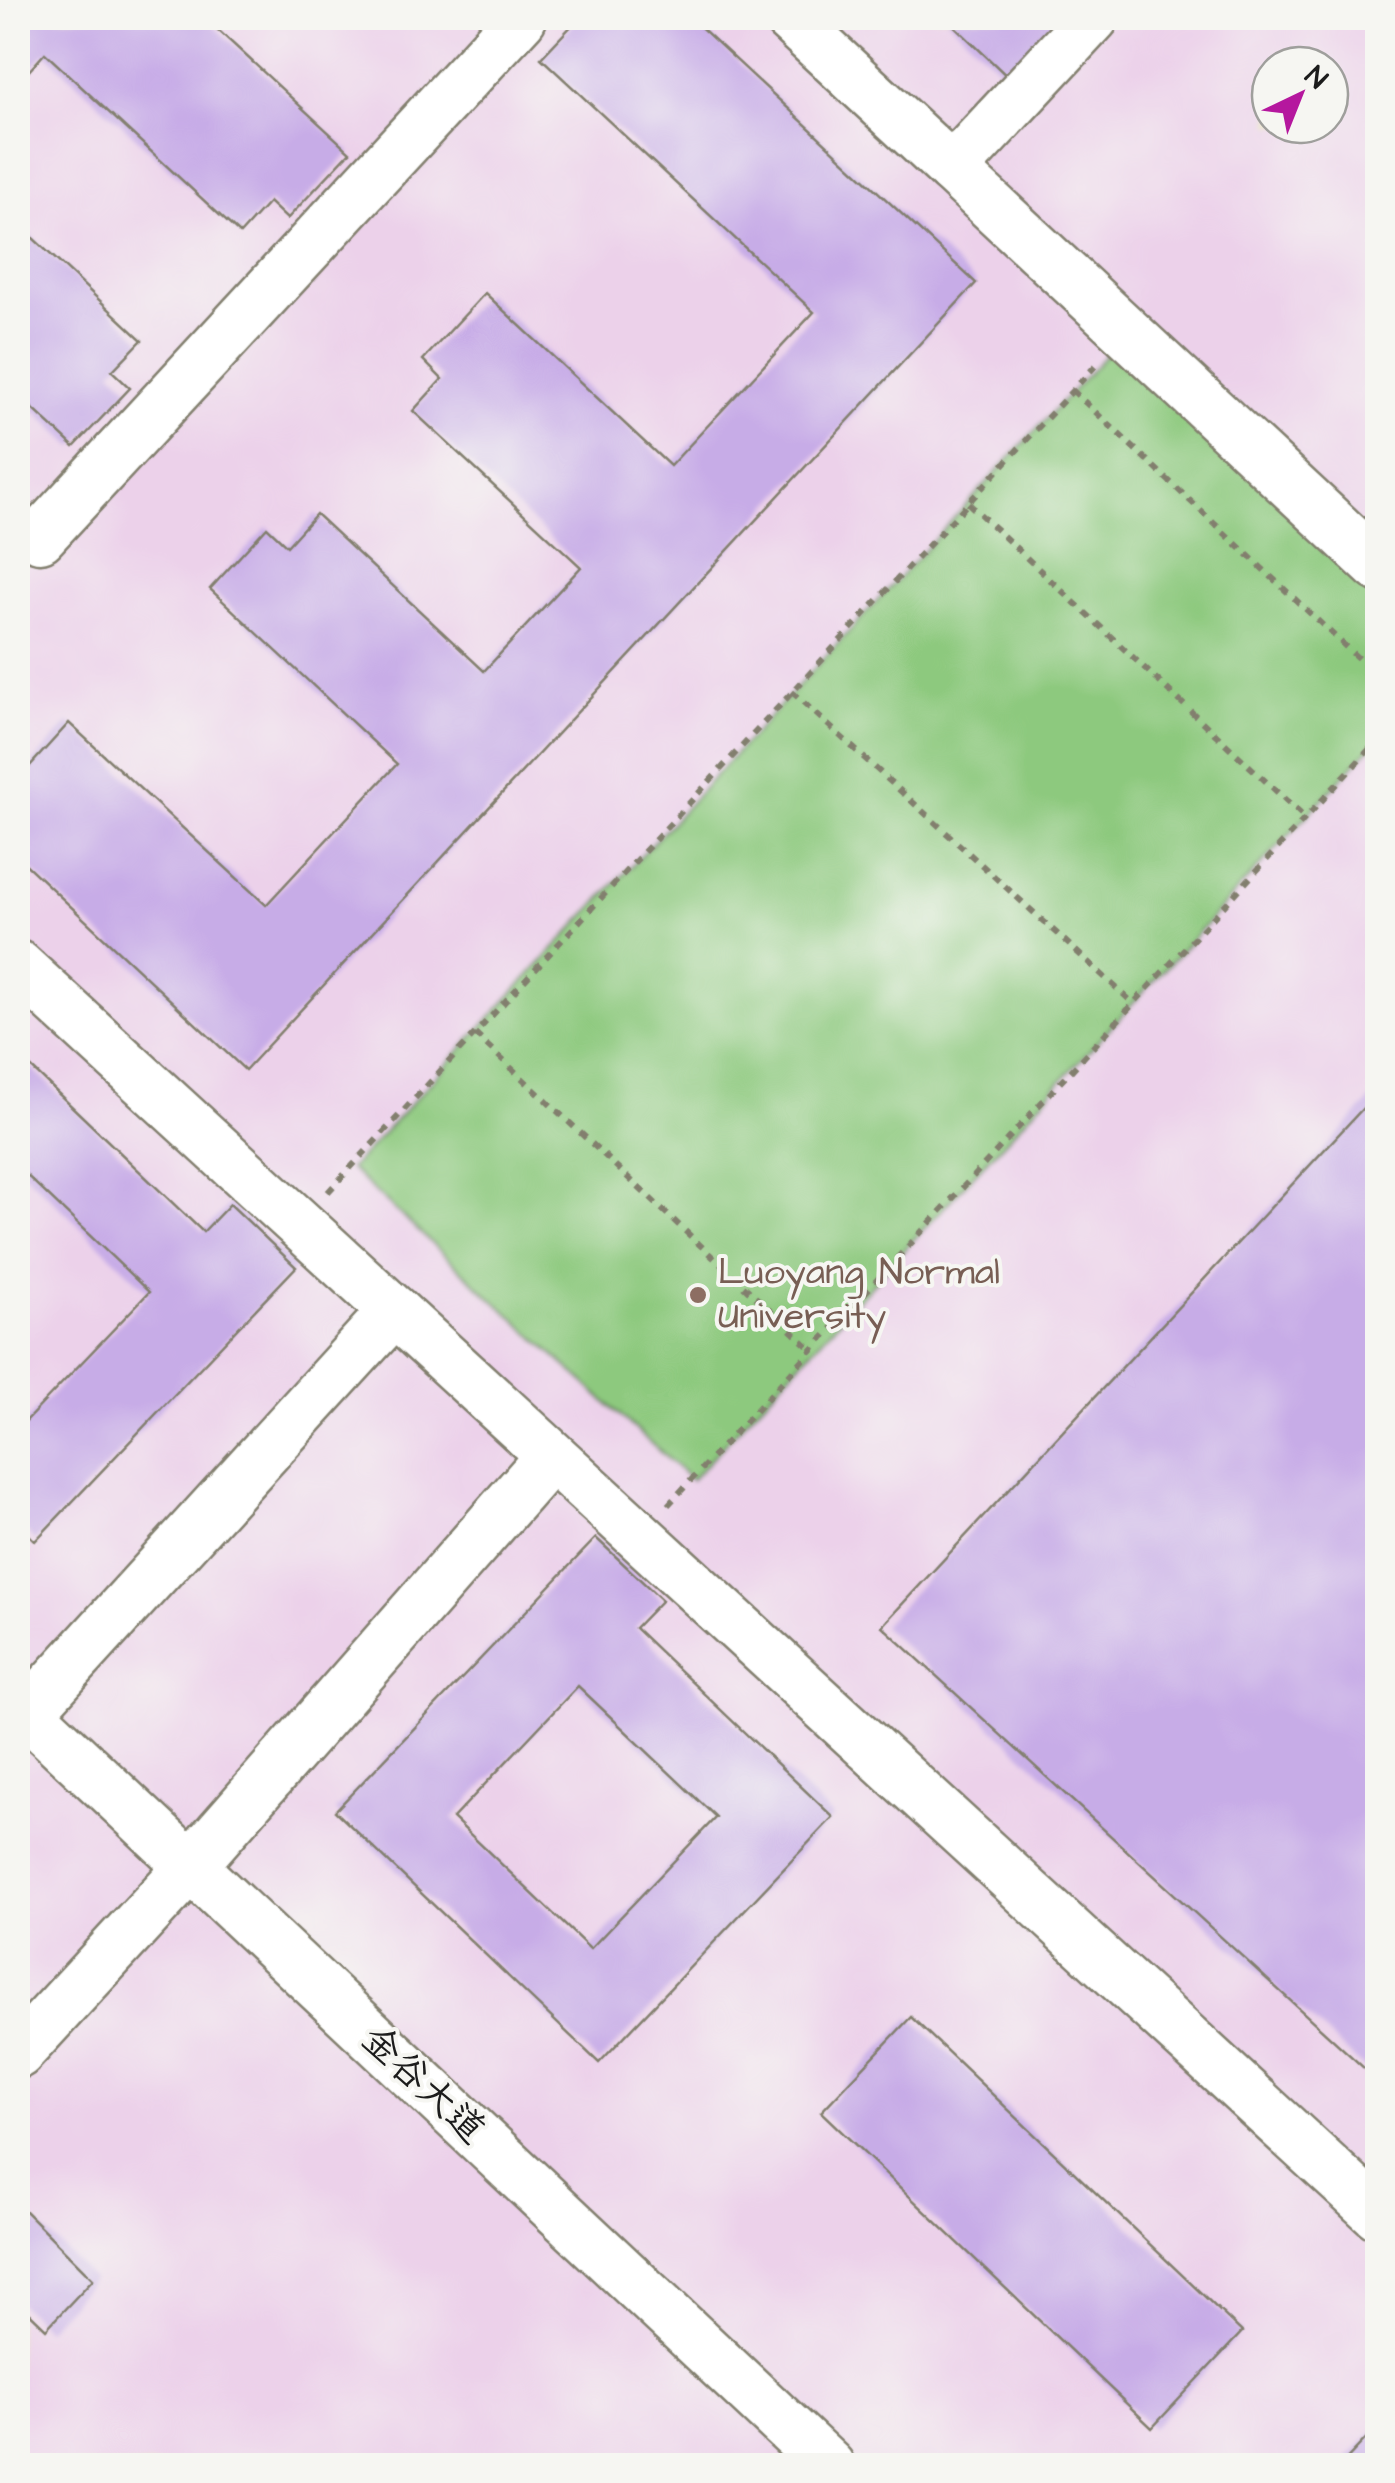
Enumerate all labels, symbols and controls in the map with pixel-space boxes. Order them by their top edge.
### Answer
north arrow [1250,45,1350,145]
text: N [1296,58,1336,98]
place label: Luoyang Normal University [718,1247,1000,1344]
marker: Luoyang Normal University [687,1284,709,1306]
street label: 金谷大道 [350,2014,496,2156]

